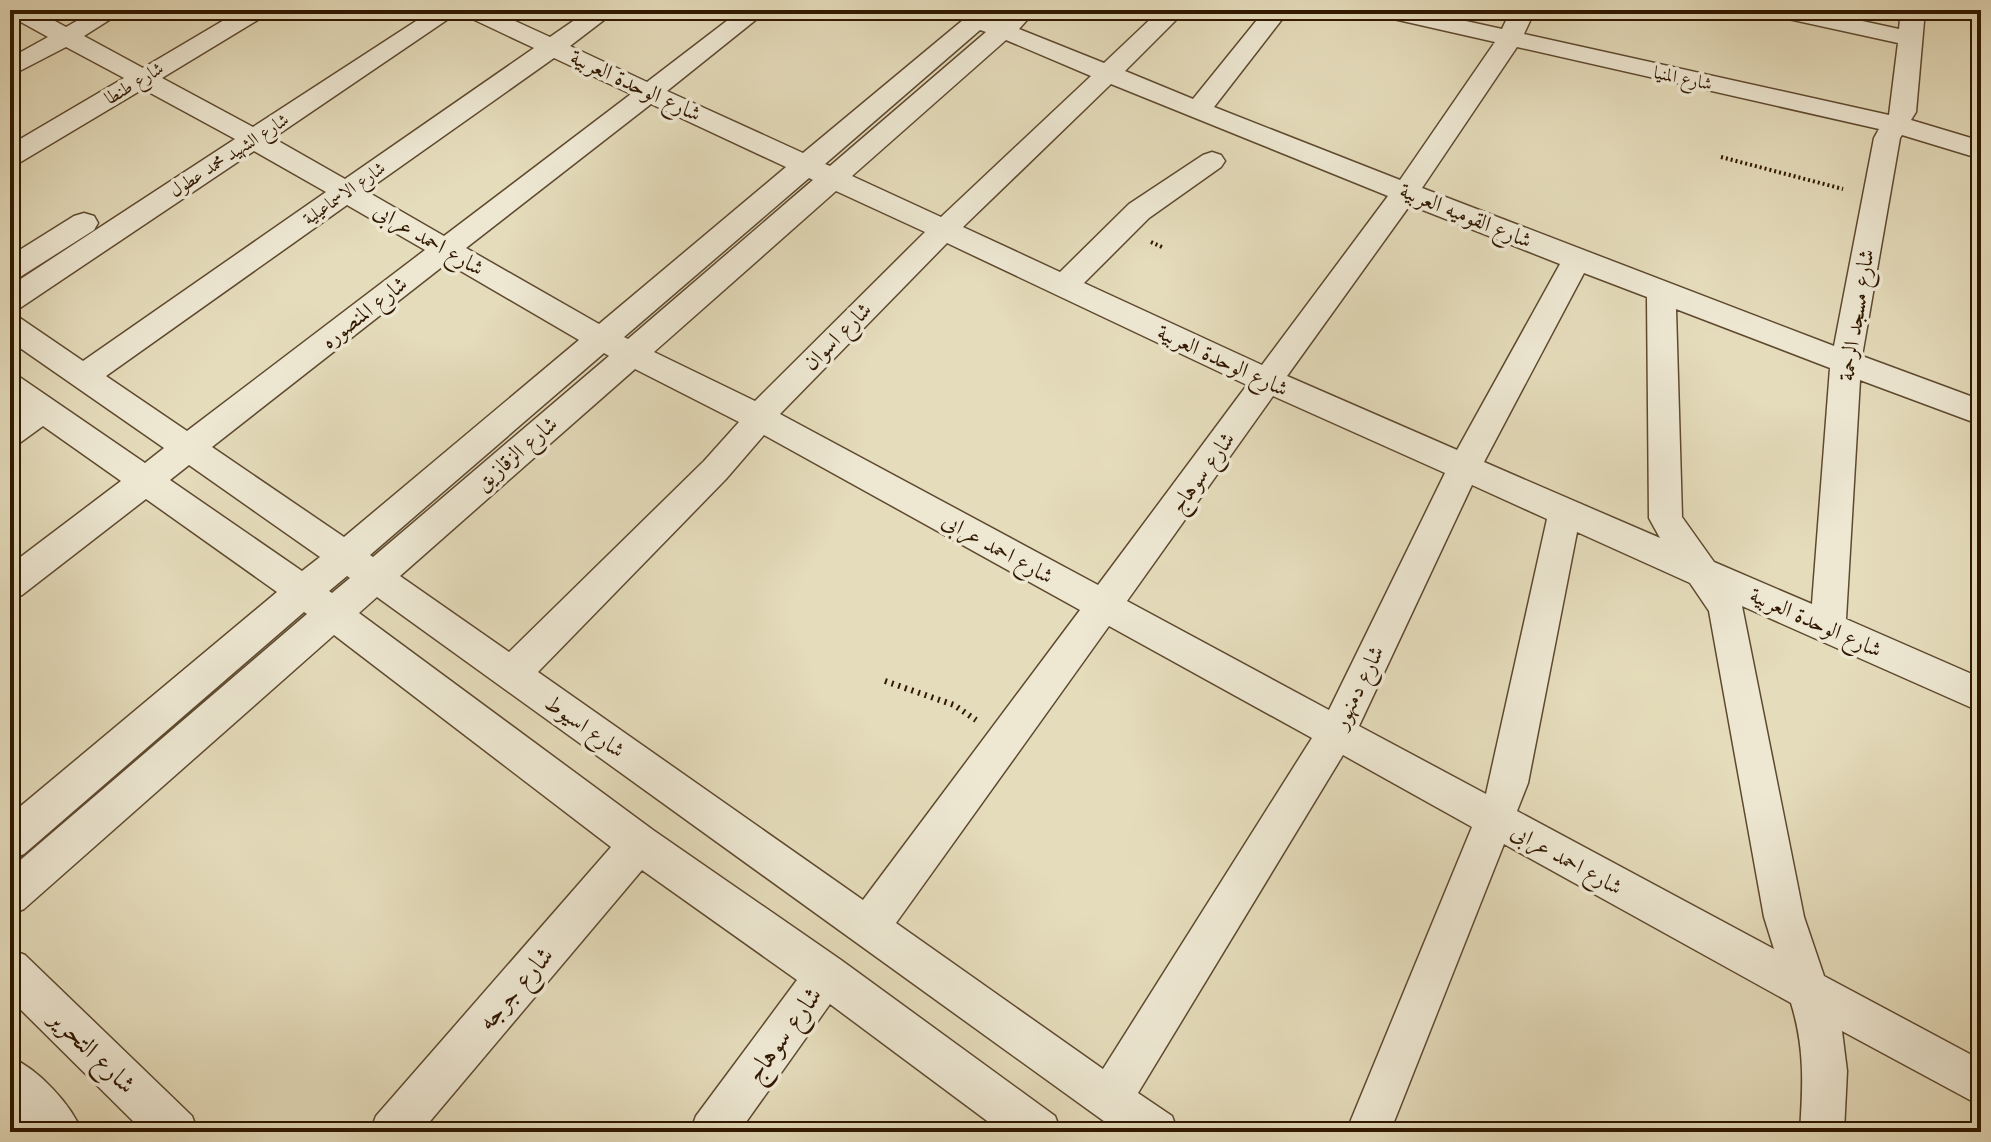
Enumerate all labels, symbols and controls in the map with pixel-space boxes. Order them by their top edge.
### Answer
street label: شارع الوحدة العربية [564,43,706,132]
street label: شارع طنطا [101,57,169,113]
street label: شارع المنيا [1651,61,1714,99]
street label: شارع الشهيد محمد عطول [165,108,295,205]
street label: شارع الاسماعيلية [298,156,392,233]
street label: شارع القوميه العربية [1394,176,1536,258]
street label: شارع احمد عرابى [367,197,489,286]
street label: شارع مسجد الرحمة [1832,247,1885,384]
street label: شارع المنصوره [315,270,416,358]
street label: شارع اسوان [797,296,881,380]
street label: شارع الوحدة العربية [1151,318,1293,407]
street label: شارع الزقازيق [469,410,566,500]
street label: شارع سوهاج [1164,426,1245,521]
street label: شارع احمد عرابى [935,506,1058,594]
street label: شارع الوحدة العربية [1744,581,1886,668]
street label: شارع دمنهور [1325,641,1394,737]
street label: شارع اسيوط [537,689,630,767]
street label: شارع احمد عرابى [1504,817,1627,905]
street label: شارع جرجه [470,940,565,1040]
street label: شارع سوهاج [738,980,835,1093]
street label: شارع التحرير [37,1000,143,1104]

